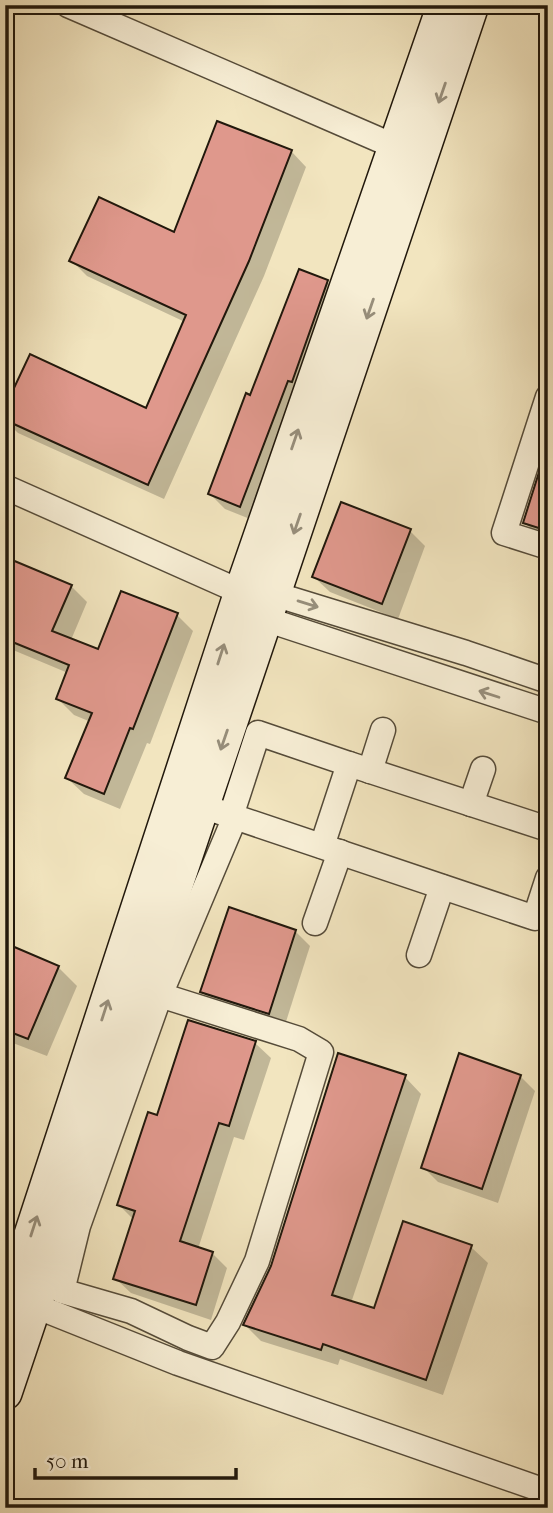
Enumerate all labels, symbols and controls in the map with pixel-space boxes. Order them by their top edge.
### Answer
one-way arrow [435,82,447,104]
one-way arrow [363,297,375,319]
one-way arrow [290,428,302,450]
one-way arrow [290,513,302,535]
one-way arrow [296,599,318,612]
one-way arrow [216,643,228,665]
one-way arrow [479,686,501,699]
one-way arrow [217,728,229,750]
one-way arrow [99,999,112,1021]
one-way arrow [28,1215,41,1237]
scale bar [35,1436,236,1480]
text: 50 m [46,1449,89,1473]

